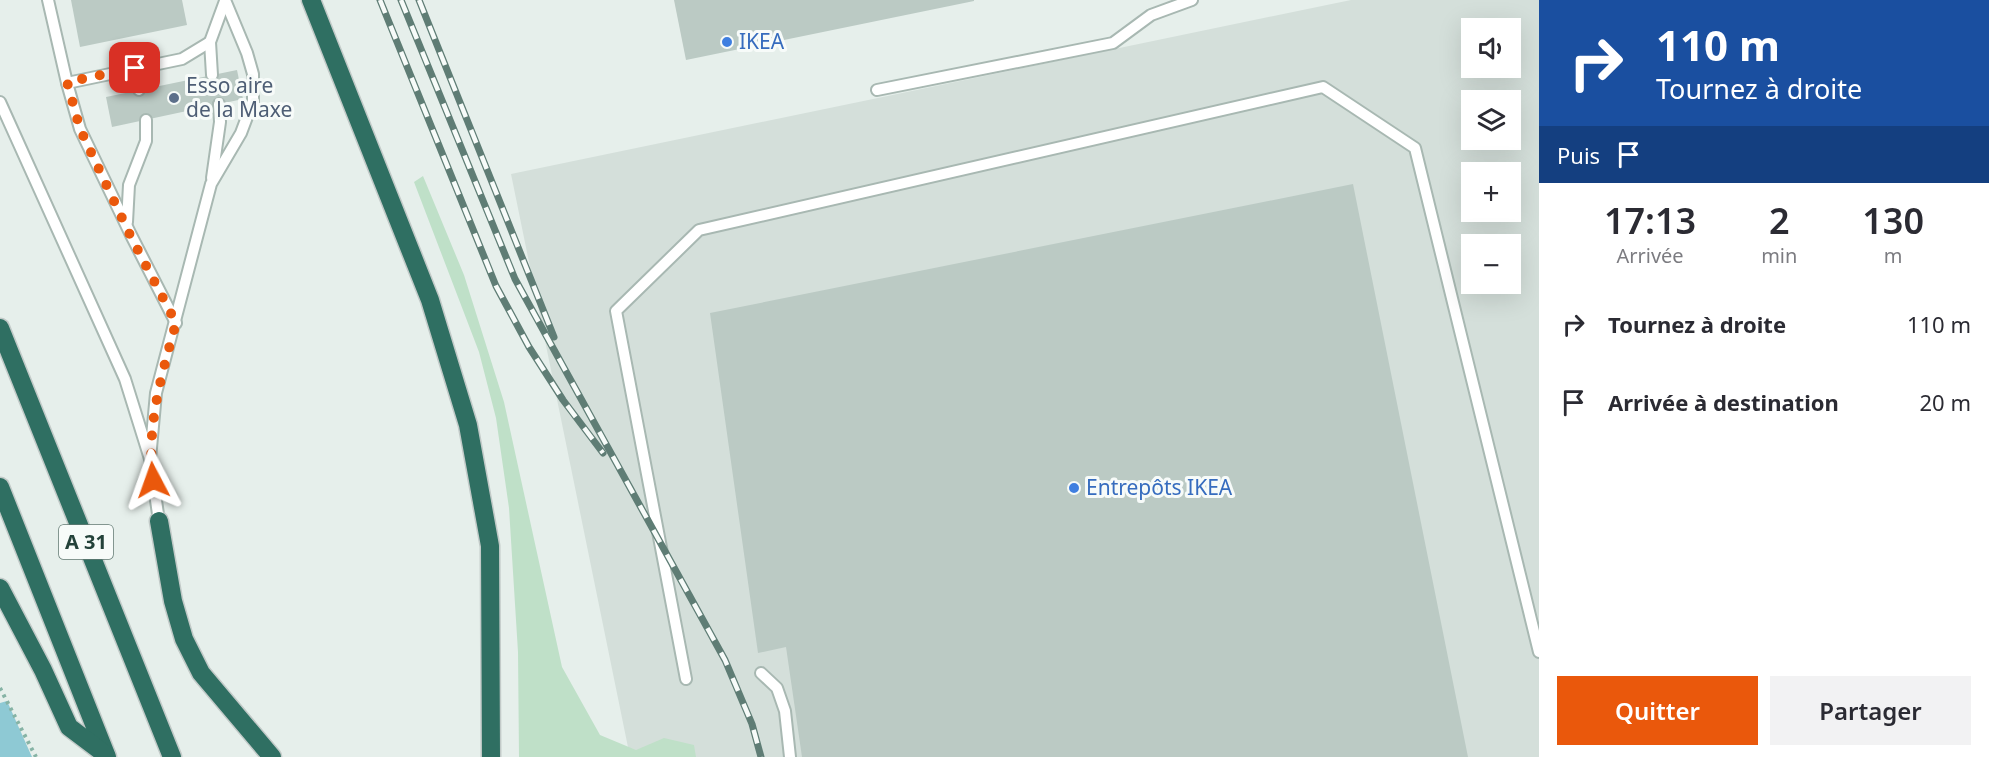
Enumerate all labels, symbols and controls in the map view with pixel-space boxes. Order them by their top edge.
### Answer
text: 110 m [1656,16,1780,73]
map controls [1461,18,1521,294]
button: sound [1461,18,1521,78]
icon: right [1557,24,1635,102]
place label: IKEA [739,27,785,55]
marker: IKEA [720,35,734,49]
pin [109,42,160,93]
icon: arrive [118,51,151,84]
text: Tournez à droite [1656,70,1862,107]
place label: Esso aire de la Maxe [186,71,292,123]
button: layers [1461,90,1521,150]
marker: Esso aire de la Maxe [167,91,181,105]
icon: arrive [1612,138,1645,171]
text: Puis [1557,140,1600,170]
button: + [1461,162,1521,222]
text: 17:13 [1604,196,1696,245]
text: 2 [1769,196,1790,245]
text: 130 [1862,196,1924,245]
button: − [1461,234,1521,294]
text: Arrivée [1616,242,1684,269]
text: min [1761,242,1797,269]
text: m [1884,242,1903,269]
icon: right [1557,308,1590,341]
text: Tournez à droite [1608,309,1786,339]
text: 110 m [1907,309,1971,339]
icon: arrive [1557,386,1590,419]
text: Arrivée à destination [1608,387,1839,417]
text: 20 m [1920,387,1971,417]
position arrow [121,448,185,512]
place label: Entrepôts IKEA [1086,473,1233,501]
marker: Entrepôts IKEA [1067,481,1081,495]
road number: A 31 [59,525,113,559]
button: Quitter [1557,676,1758,745]
button: Partager [1770,676,1971,745]

